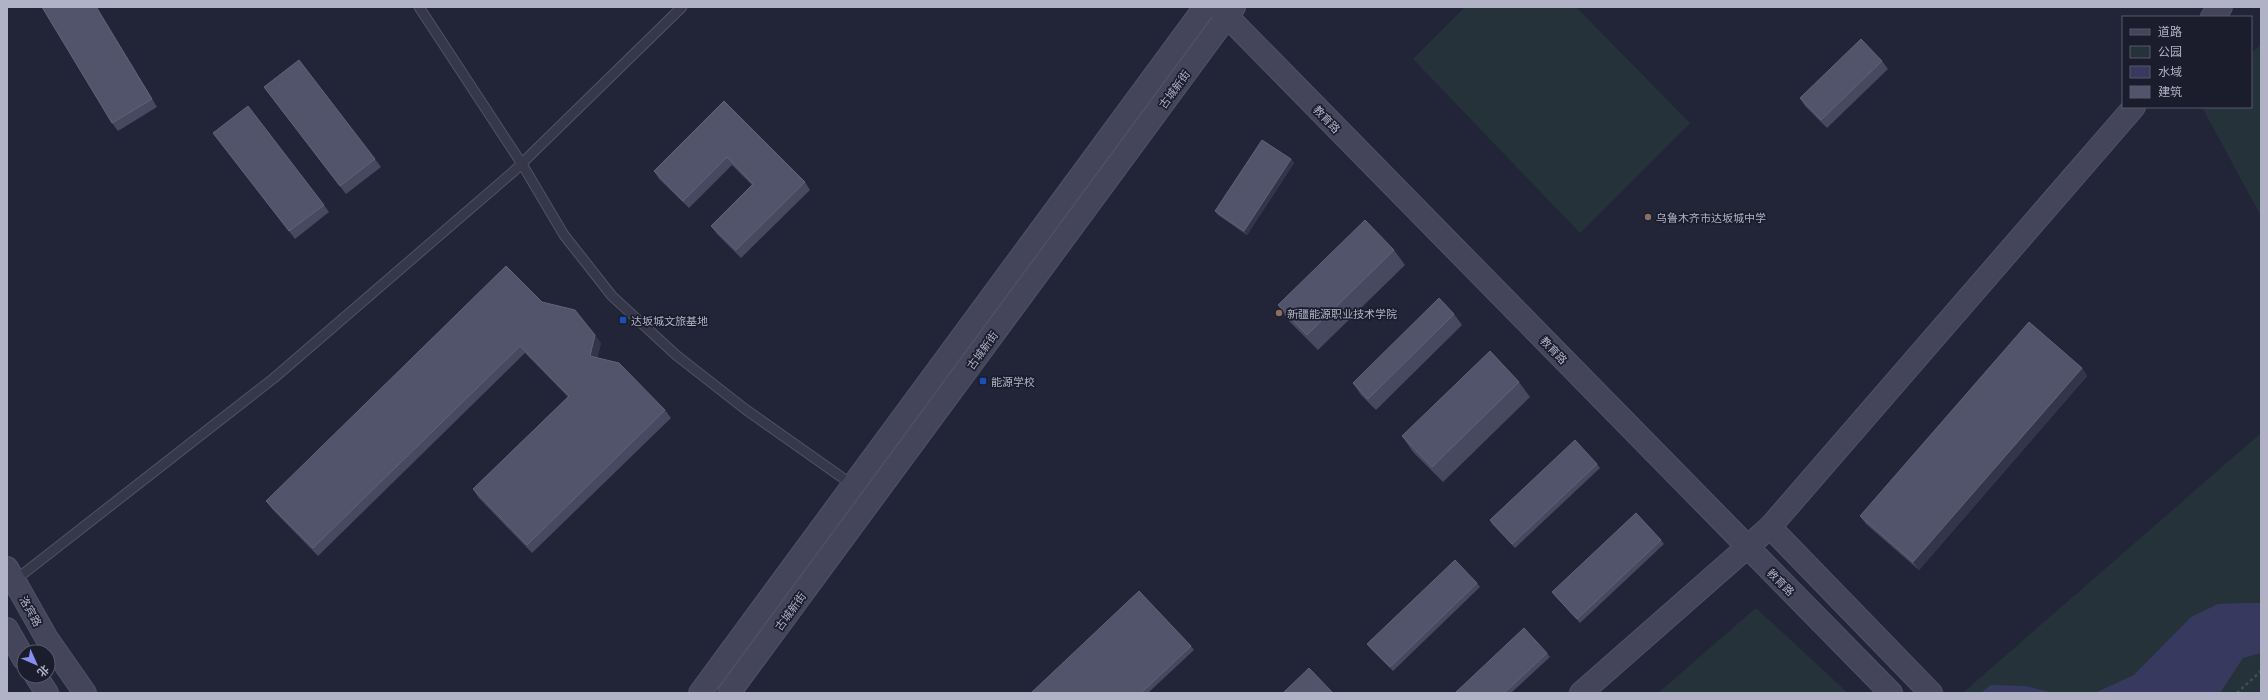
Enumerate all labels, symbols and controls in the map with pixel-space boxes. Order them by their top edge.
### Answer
legend [2122,16,2252,108]
text: 道路 [2158,24,2182,38]
text: 公园 [2158,44,2182,58]
text: 水域 [2158,64,2182,78]
street label: 古城新街 [1156,67,1192,111]
text: 建筑 [2158,84,2182,98]
street label: 教育路 [1311,103,1343,135]
place label: 乌鲁木齐市达坂城中学 [1656,211,1766,224]
marker: 乌鲁木齐市达坂城中学 [1643,212,1653,222]
place label: 新疆能源职业技术学院 [1287,307,1397,320]
marker: 新疆能源职业技术学院 [1274,308,1284,318]
place label: 达坂城文旅基地 [631,314,708,327]
marker: 达坂城文旅基地 [618,315,628,325]
street label: 古城新街 [964,328,1000,372]
street label: 教育路 [1538,334,1570,366]
place label: 能源学校 [991,375,1035,388]
marker: 能源学校 [978,376,988,386]
street label: 教育路 [1765,566,1797,598]
street label: 古城新街 [772,589,808,633]
street label: 洛宾路 [17,593,45,629]
north arrow [16,644,56,684]
text: 北 [35,663,52,680]

